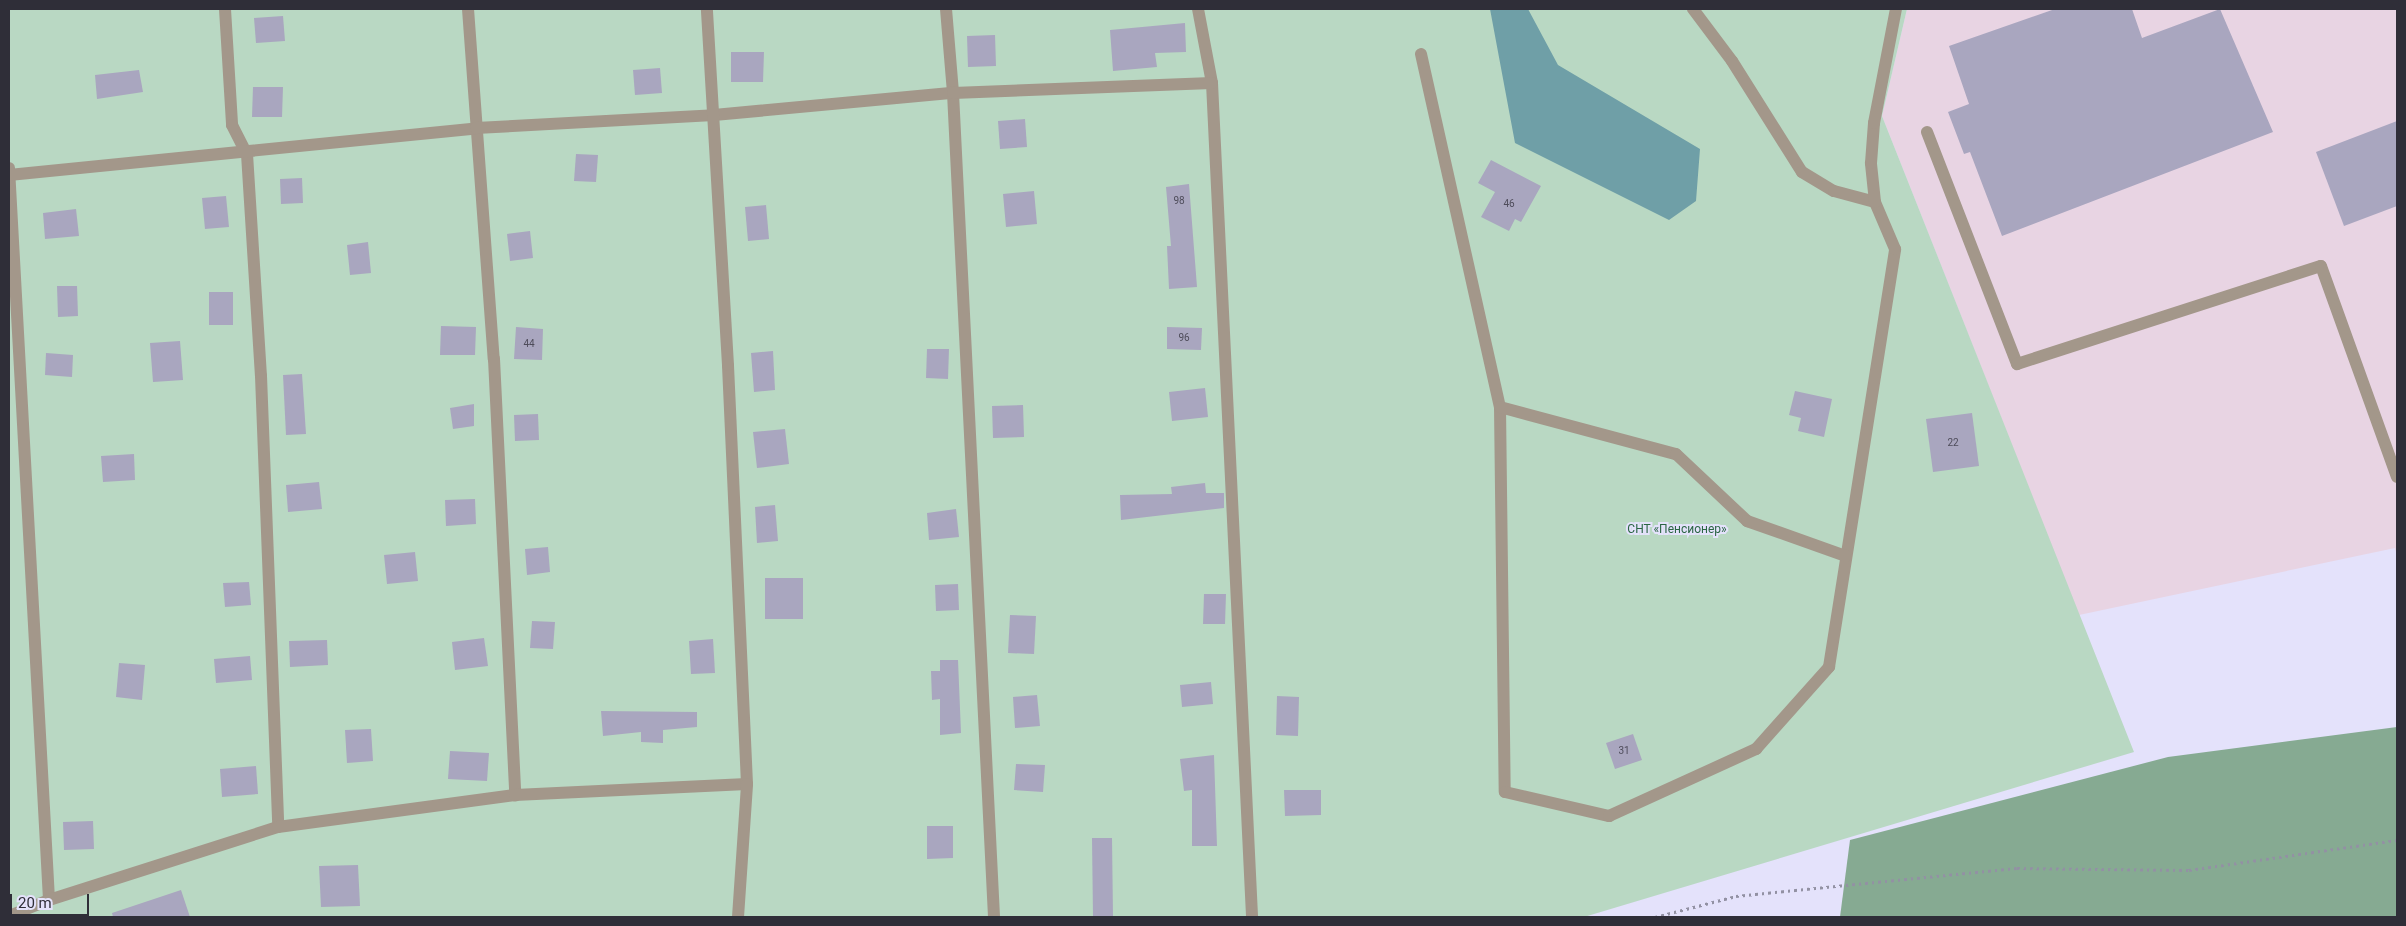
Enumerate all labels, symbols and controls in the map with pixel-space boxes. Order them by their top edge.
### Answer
house number: 98 [1173,195,1185,207]
house number: 46 [1503,198,1515,210]
house number: 96 [1178,332,1190,344]
house number: 44 [523,338,535,350]
house number: 22 [1947,437,1959,449]
park label: СНТ «Пенсионер» [1627,523,1727,537]
house number: 31 [1618,745,1630,757]
scale bar [12,884,91,916]
text: 20 m [18,894,52,912]

